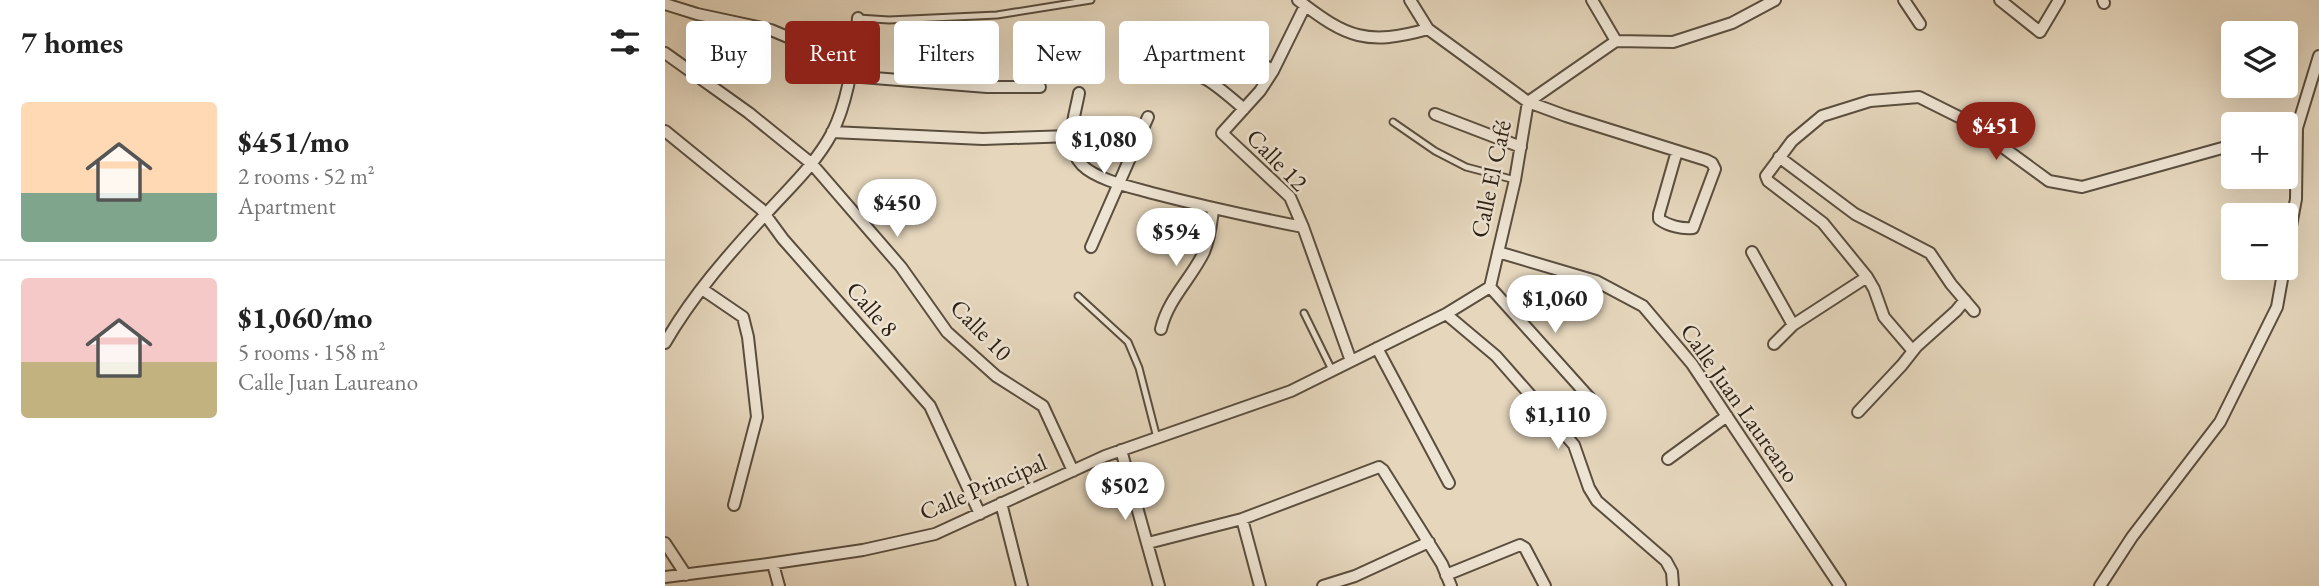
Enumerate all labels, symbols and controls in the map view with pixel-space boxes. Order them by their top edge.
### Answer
chip: Buy [686,21,771,84]
chip: Rent [785,21,880,84]
chip: Filters [894,21,999,84]
chip: New [1013,21,1105,84]
chip: Apartment [1119,21,1269,84]
map controls [2221,21,2298,280]
button: layers [2221,21,2298,98]
text: 7 homes [21,23,123,62]
icon: filters [606,23,644,61]
pin: $451 [1955,102,2037,162]
text: $451 [1972,110,2020,140]
button: + [2221,112,2298,189]
pin: $1,080 [1047,116,1161,176]
street label: Calle El Café [1463,117,1518,241]
text: $451/mo [238,122,349,161]
street label: Calle 12 [1240,122,1315,198]
text: $1,080 [1072,124,1136,154]
icon: home [77,130,161,214]
text: 2 rooms · 52 m² [238,161,375,191]
pin: $450 [856,180,938,239]
text: $450 [873,187,921,217]
text: Apartment [238,191,336,221]
button: − [2221,203,2298,280]
pin: $594 [1135,208,1217,268]
text: $594 [1152,216,1200,246]
street label: Calle 8 [840,274,905,343]
pin: $1,060 [1498,276,1612,335]
text: $1,060 [1523,283,1587,313]
street label: Calle 10 [944,292,1019,367]
text: $1,060/mo [238,298,372,337]
icon: home [77,306,161,390]
street label: Calle Juan Laureano [1674,317,1807,489]
text: 5 rooms · 158 m² [238,337,386,367]
text: Calle Juan Laureano [238,367,418,397]
pin: $1,110 [1501,392,1615,451]
text: $1,110 [1526,399,1590,429]
street label: Calle Principal [915,446,1051,527]
pin: $502 [1084,462,1166,522]
text: $502 [1101,470,1149,500]

